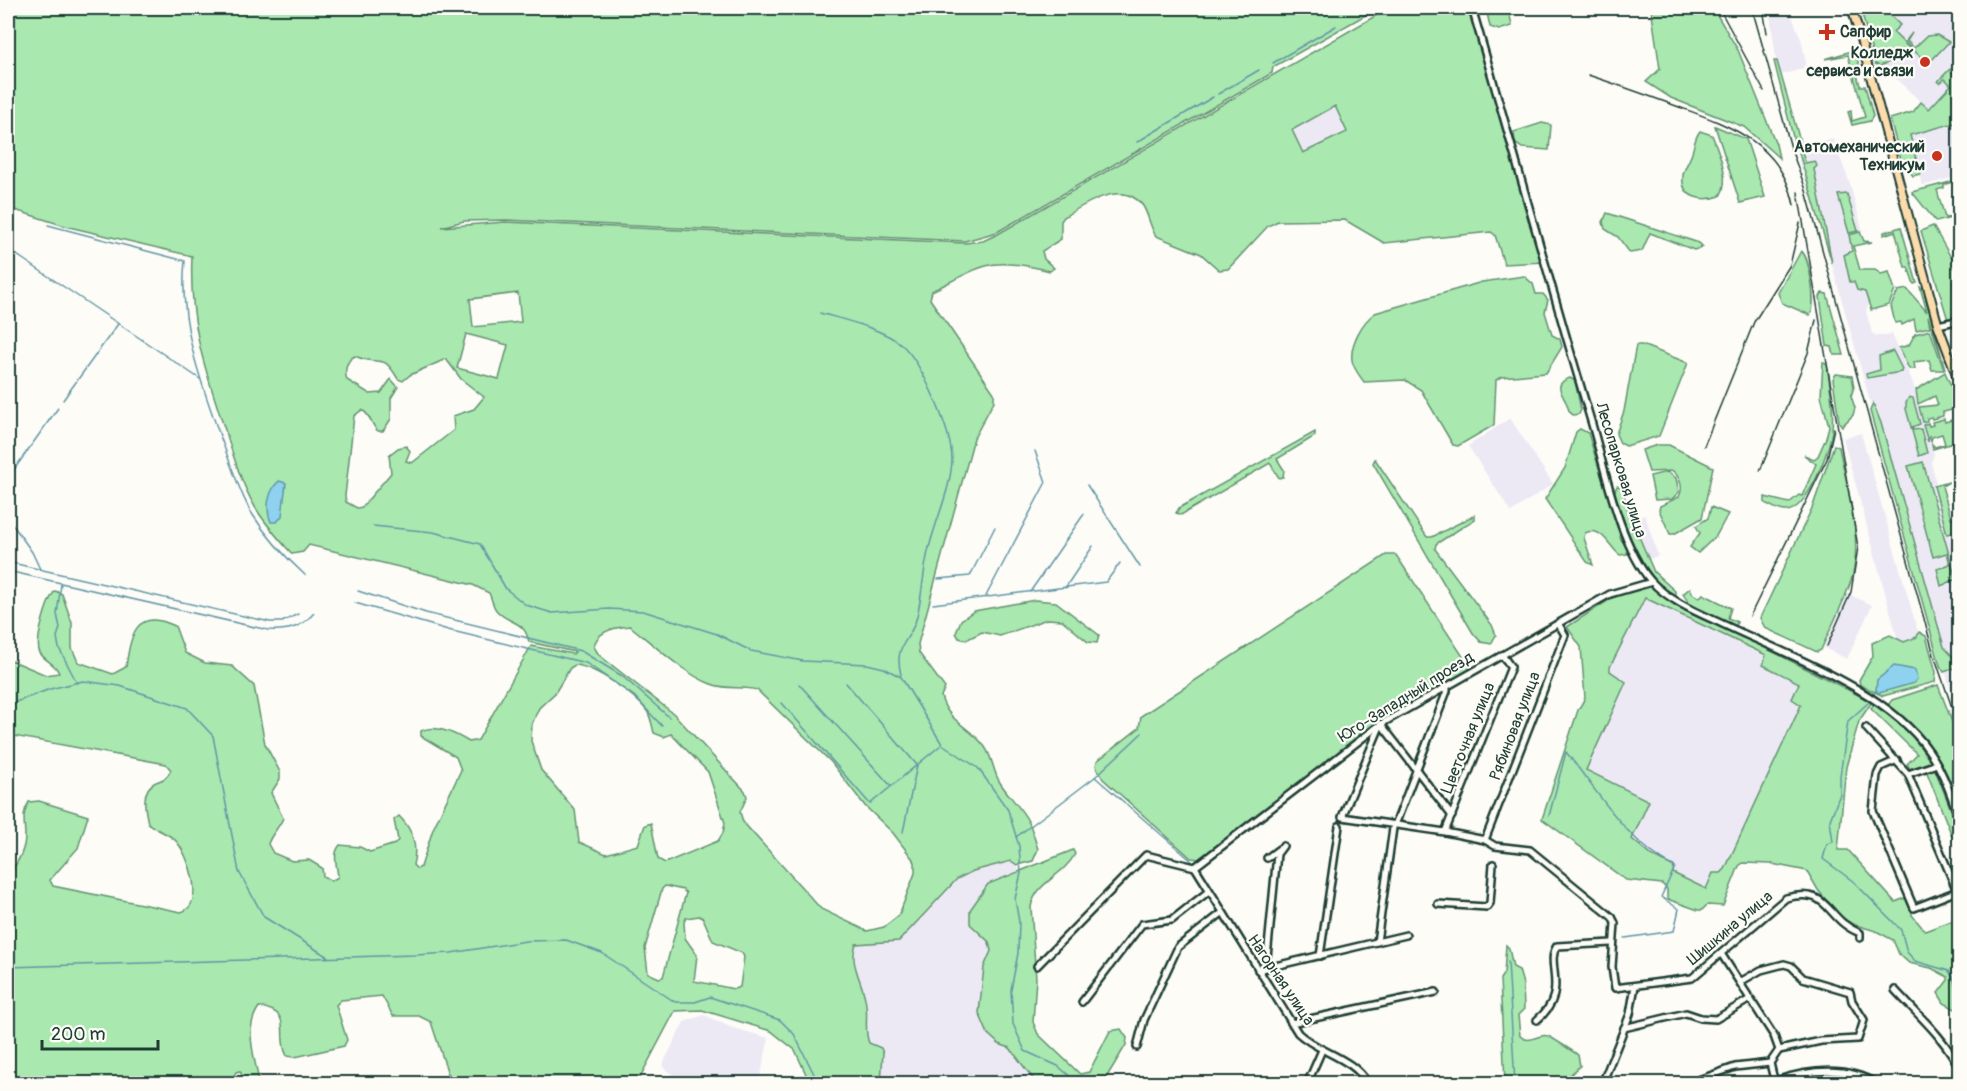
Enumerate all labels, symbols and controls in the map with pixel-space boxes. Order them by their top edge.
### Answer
place label: Сапфир [1840,22,1892,42]
marker: Сапфир [1818,23,1836,41]
place label: Колледж сервиса и связи [1805,43,1914,81]
marker: Колледж сервиса и связи [1918,55,1932,69]
place label: Автомеханический Техникум [1794,137,1925,175]
marker: Автомеханический Техникум [1930,149,1944,163]
street label: Лесопарковая улица [1591,399,1651,540]
street label: Юго-Западный проезд [1335,647,1478,747]
street label: Рябиновая улица [1485,669,1545,783]
street label: Цветочная улица [1437,680,1499,796]
street label: Шишкина улица [1683,886,1777,970]
street label: Нагорная улица [1243,931,1319,1029]
scale bar [42,1013,158,1051]
text: 200 m [51,1023,106,1046]

